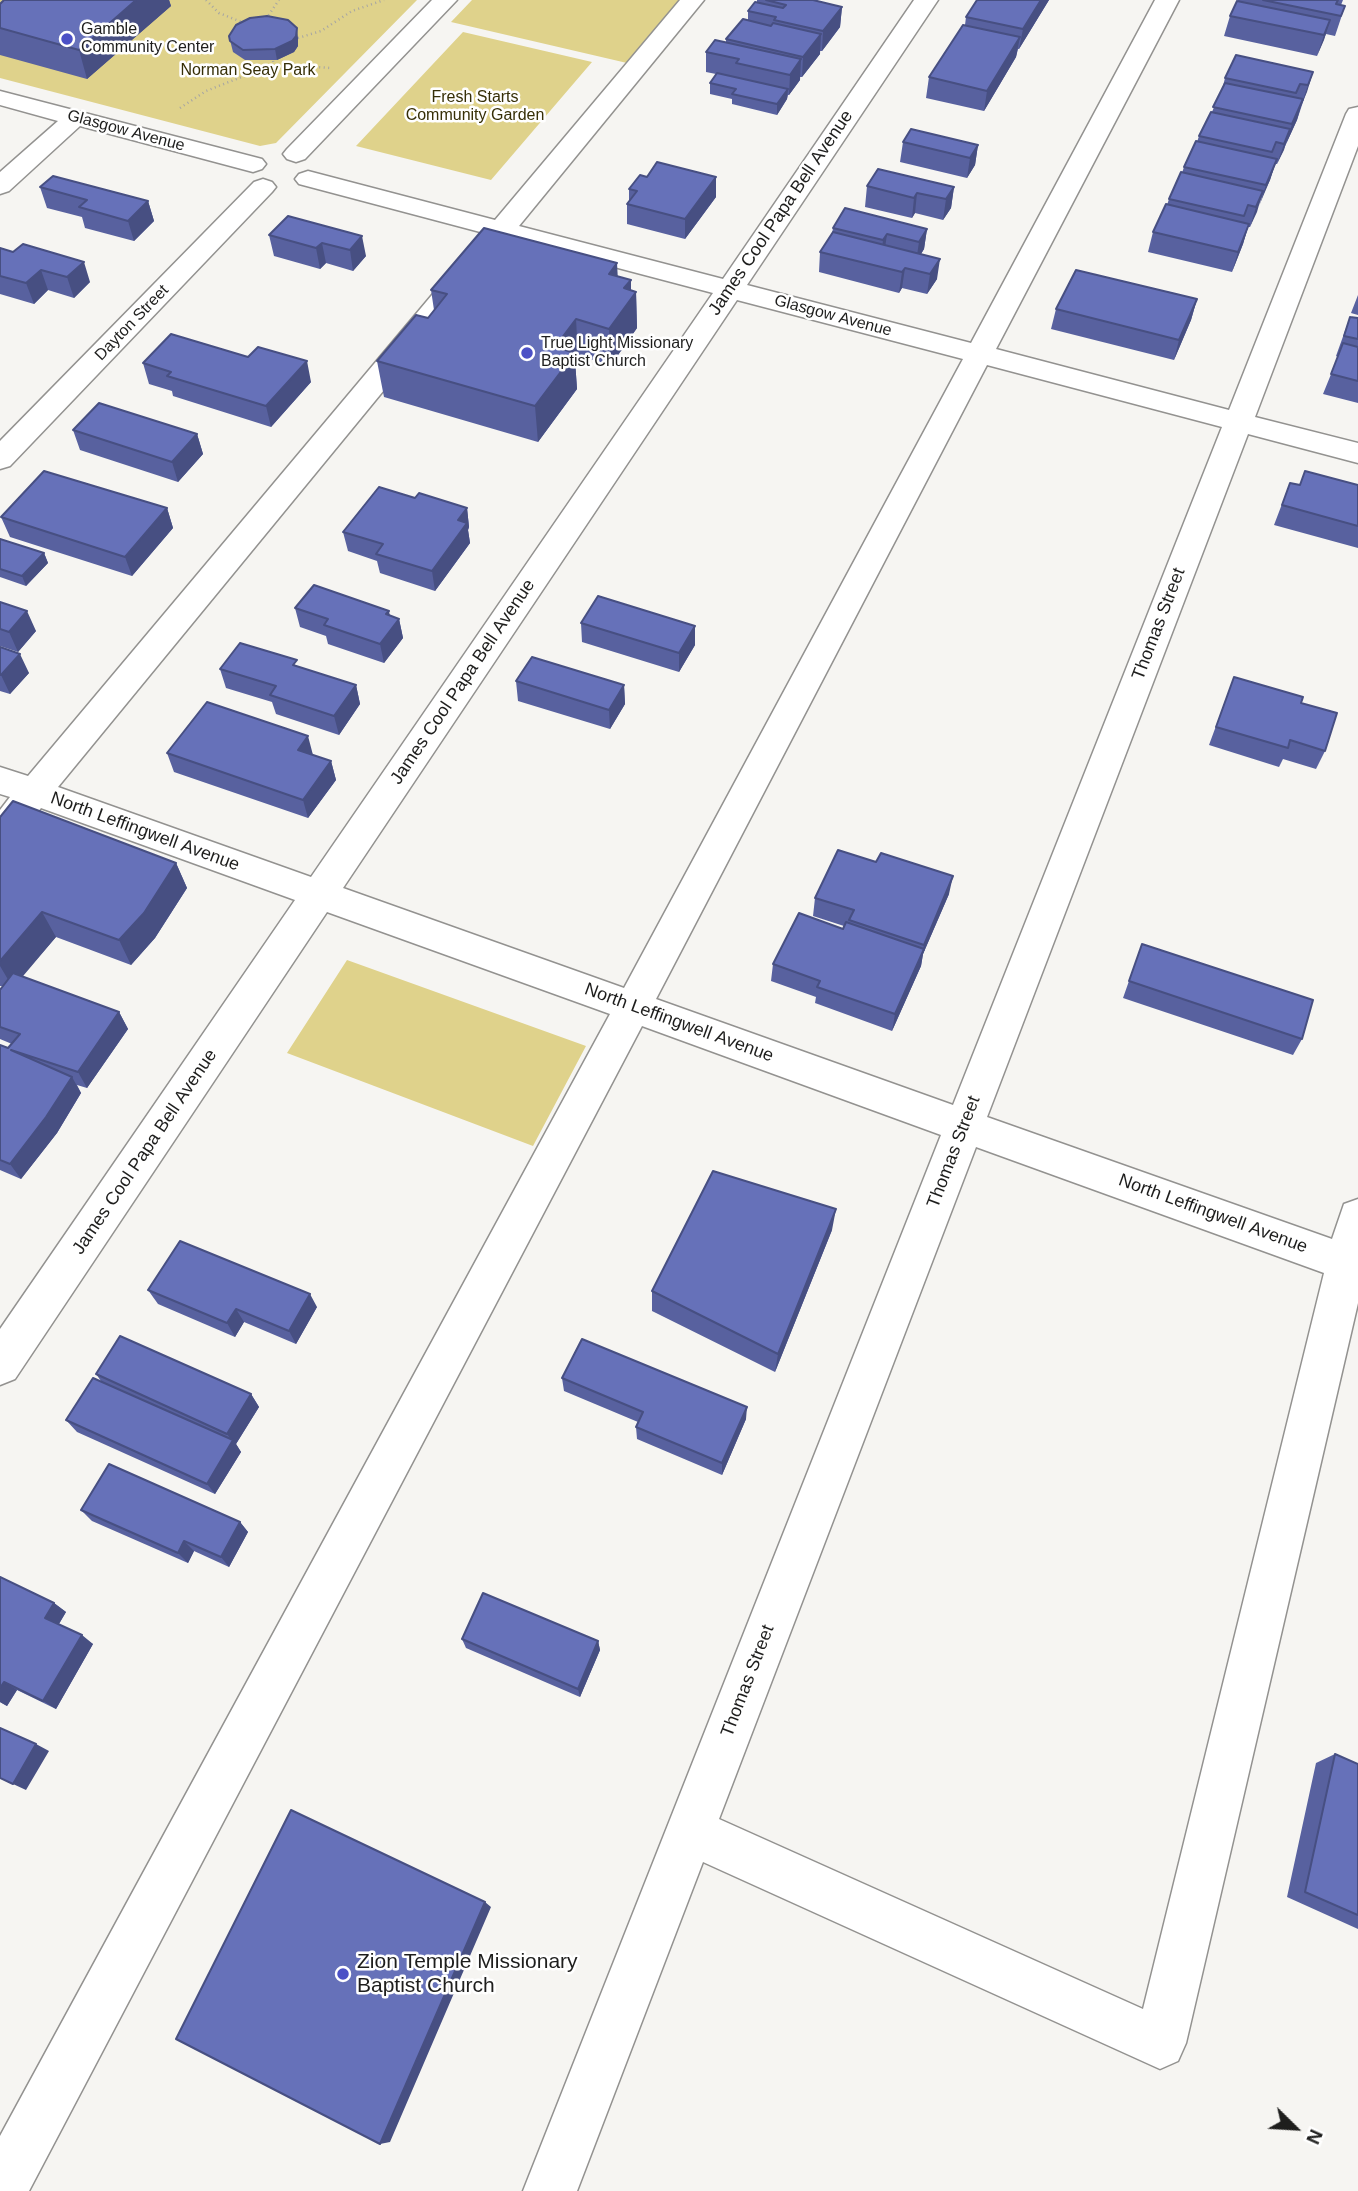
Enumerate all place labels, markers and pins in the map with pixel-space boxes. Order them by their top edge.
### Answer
place label: Gamble Community Center [81,20,214,58]
marker: Gamble Community Center [59,31,75,47]
place label: True Light Missionary Baptist Church [541,334,693,372]
marker: True Light Missionary Baptist Church [519,345,535,361]
place label: Zion Temple Missionary Baptist Church [357,1949,578,1999]
marker: Zion Temple Missionary Baptist Church [335,1966,351,1982]

